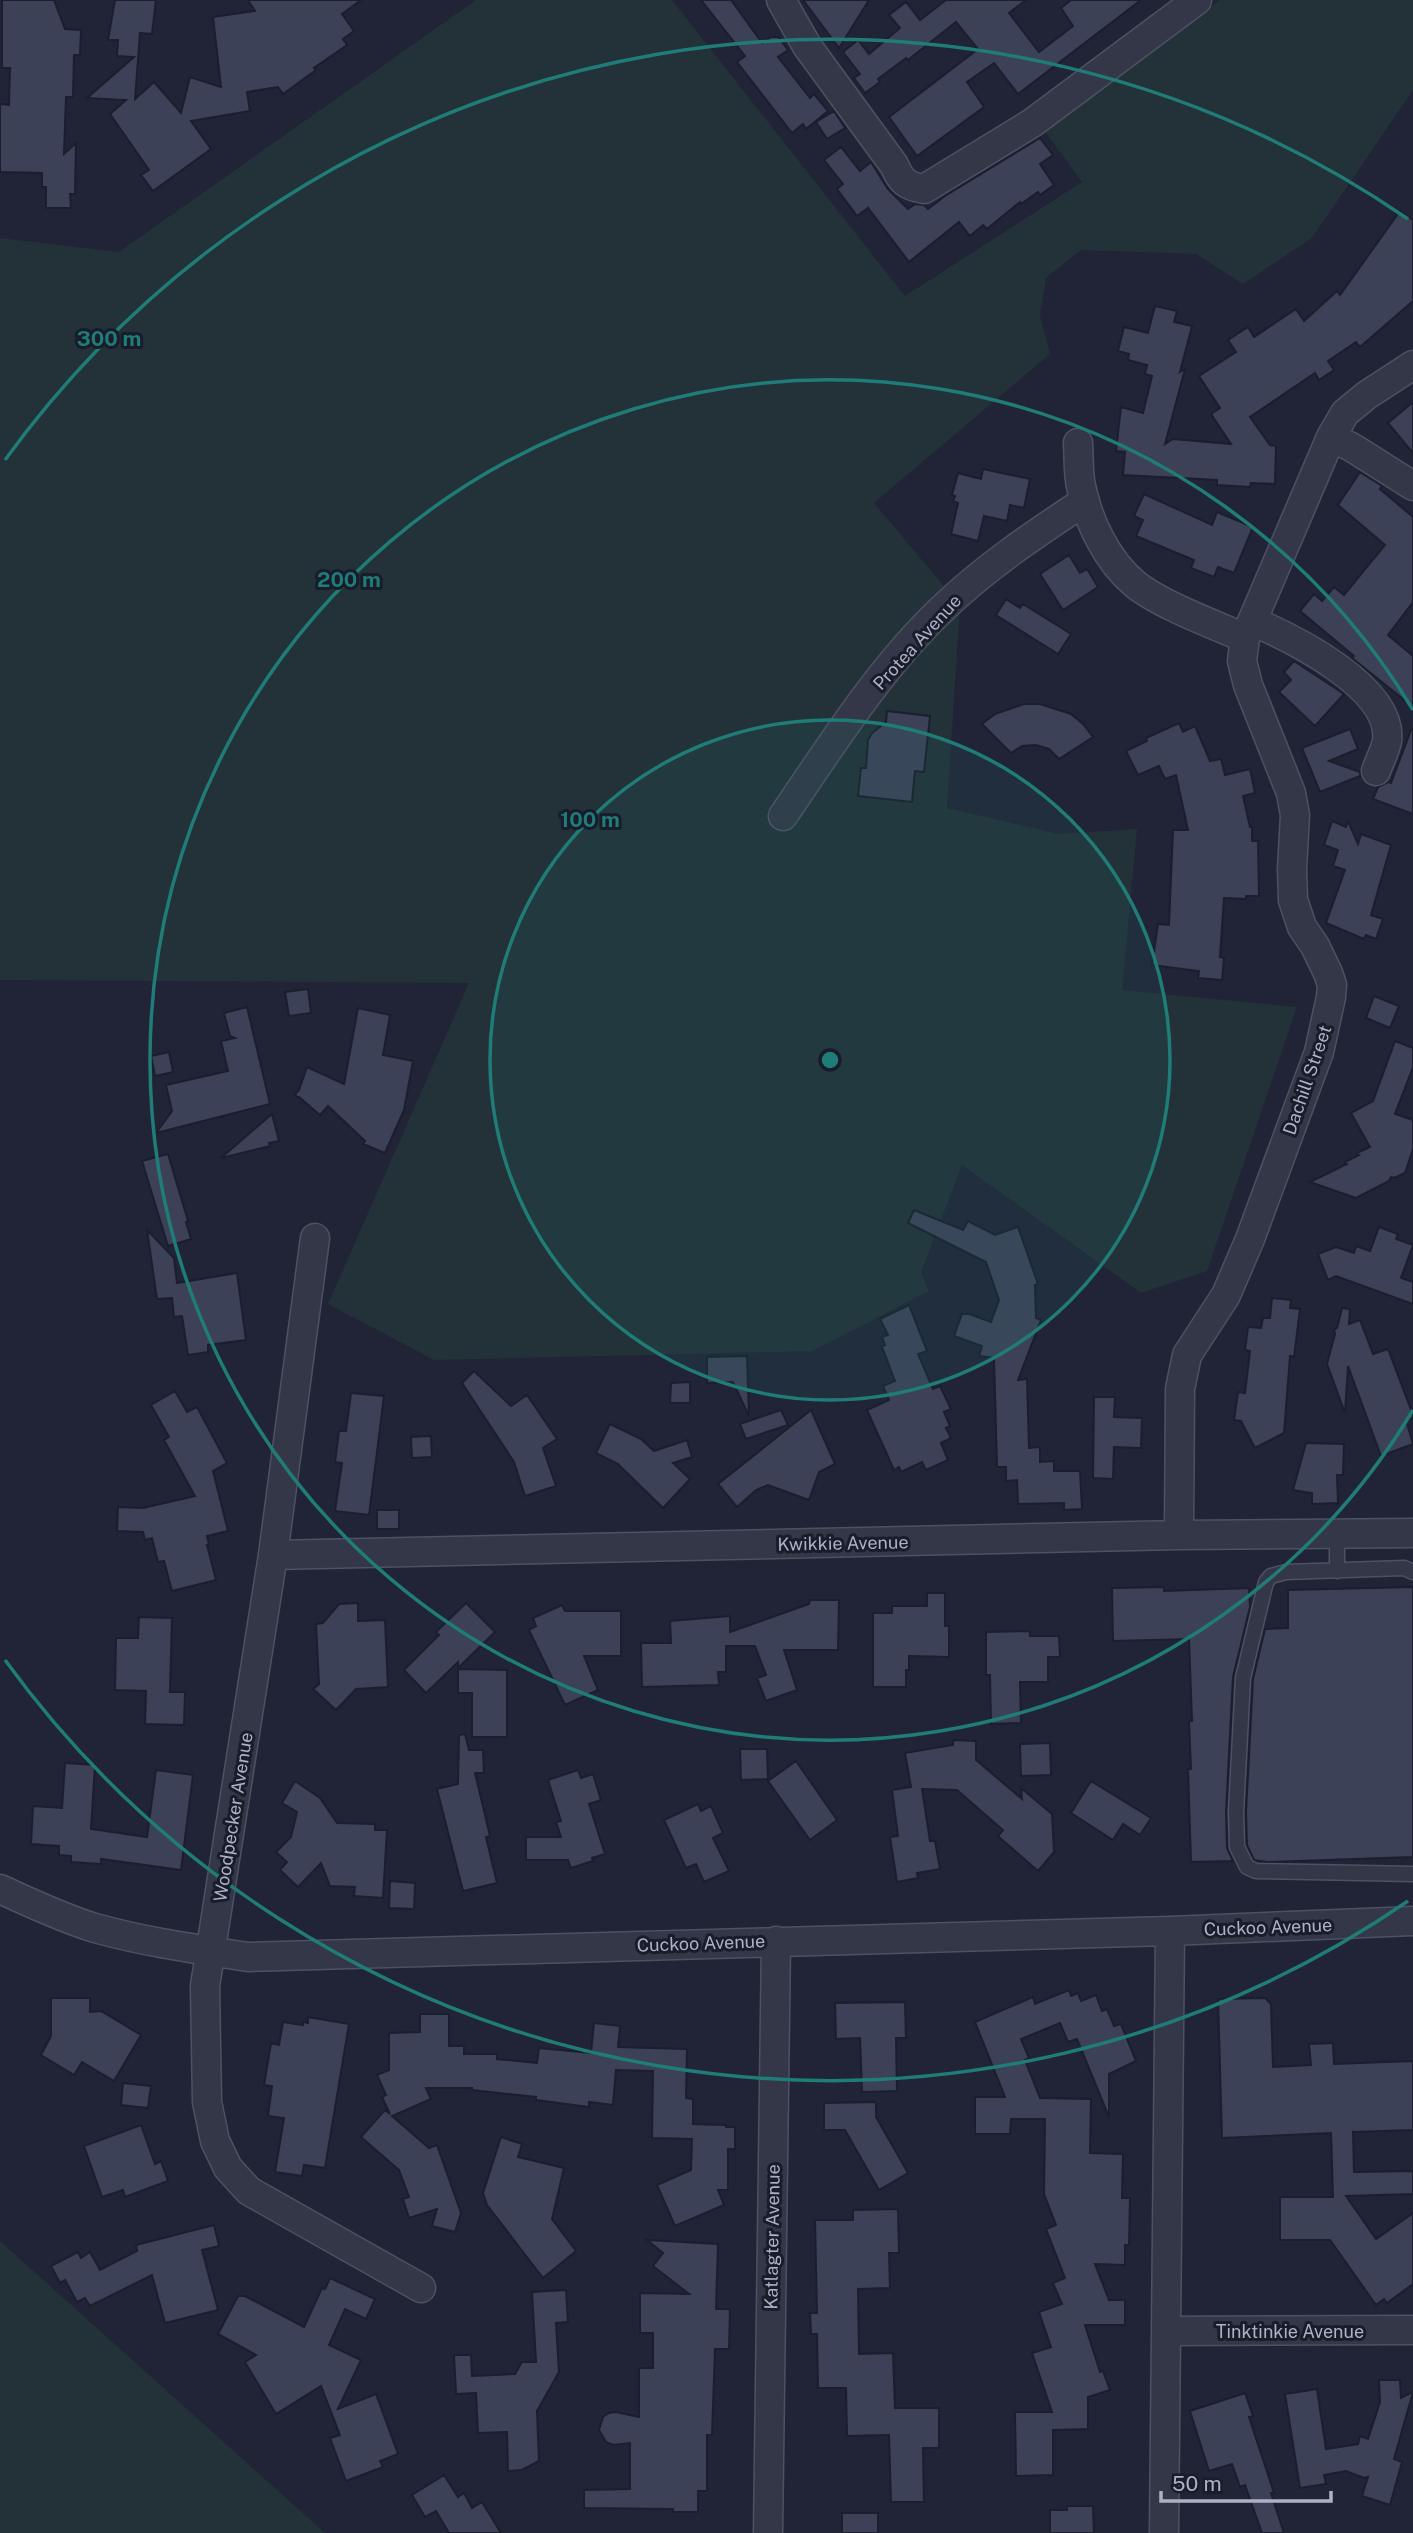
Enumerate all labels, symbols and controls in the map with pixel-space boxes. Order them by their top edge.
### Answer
text: 300 m [77,326,141,351]
text: 200 m [317,567,381,592]
street label: Protea Avenue [869,590,965,694]
text: 100 m [560,807,620,832]
street label: Dachill Street [1278,1022,1336,1138]
centre of rings [818,1048,842,1072]
street label: Kwikkie Avenue [777,1531,909,1555]
street label: Woodpecker Avenue [209,1731,257,1903]
street label: Cuckoo Avenue [1203,1914,1333,1940]
street label: Cuckoo Avenue [636,1930,766,1956]
street label: Katlagter Avenue [760,2164,784,2310]
street label: Tinktinkie Avenue [1216,2321,1364,2342]
scale bar [1161,2460,1331,2504]
text: 50 m [1172,2471,1222,2496]

